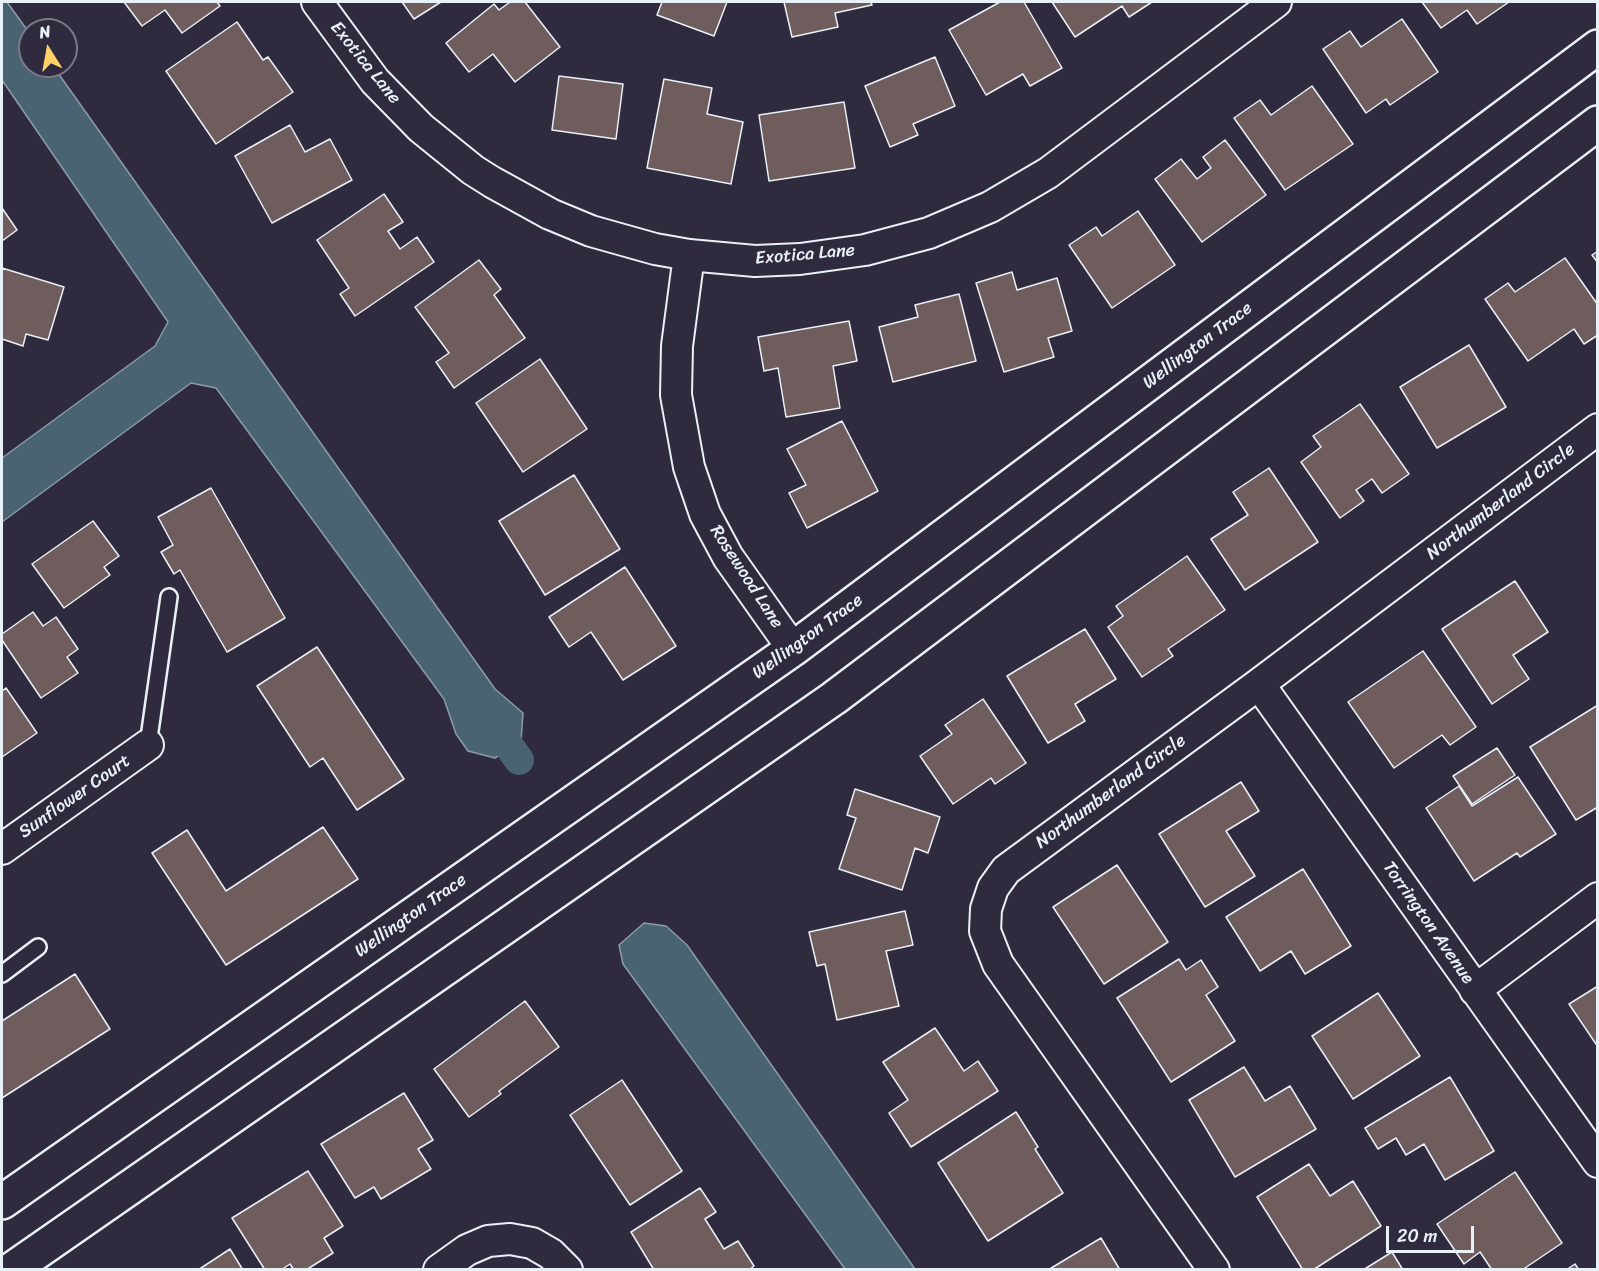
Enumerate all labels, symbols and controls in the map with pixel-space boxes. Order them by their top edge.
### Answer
text: N [37,17,53,47]
street label: Exotica Lane [325,17,405,109]
north arrow [18,18,78,78]
street label: Exotica Lane [754,240,856,270]
street label: Wellington Trace [1139,298,1257,394]
street label: Northumberland Circle [1422,439,1580,565]
street label: Rosewood Lane [705,521,787,633]
street label: Wellington Trace [748,590,868,684]
street label: Northumberland Circle [1032,730,1190,854]
street label: Sunflower Court [15,751,135,843]
street label: Torrington Avenue [1378,857,1478,989]
street label: Wellington Trace [351,869,471,963]
scale bar [1389,1214,1478,1252]
text: 20 m [1397,1220,1437,1252]

